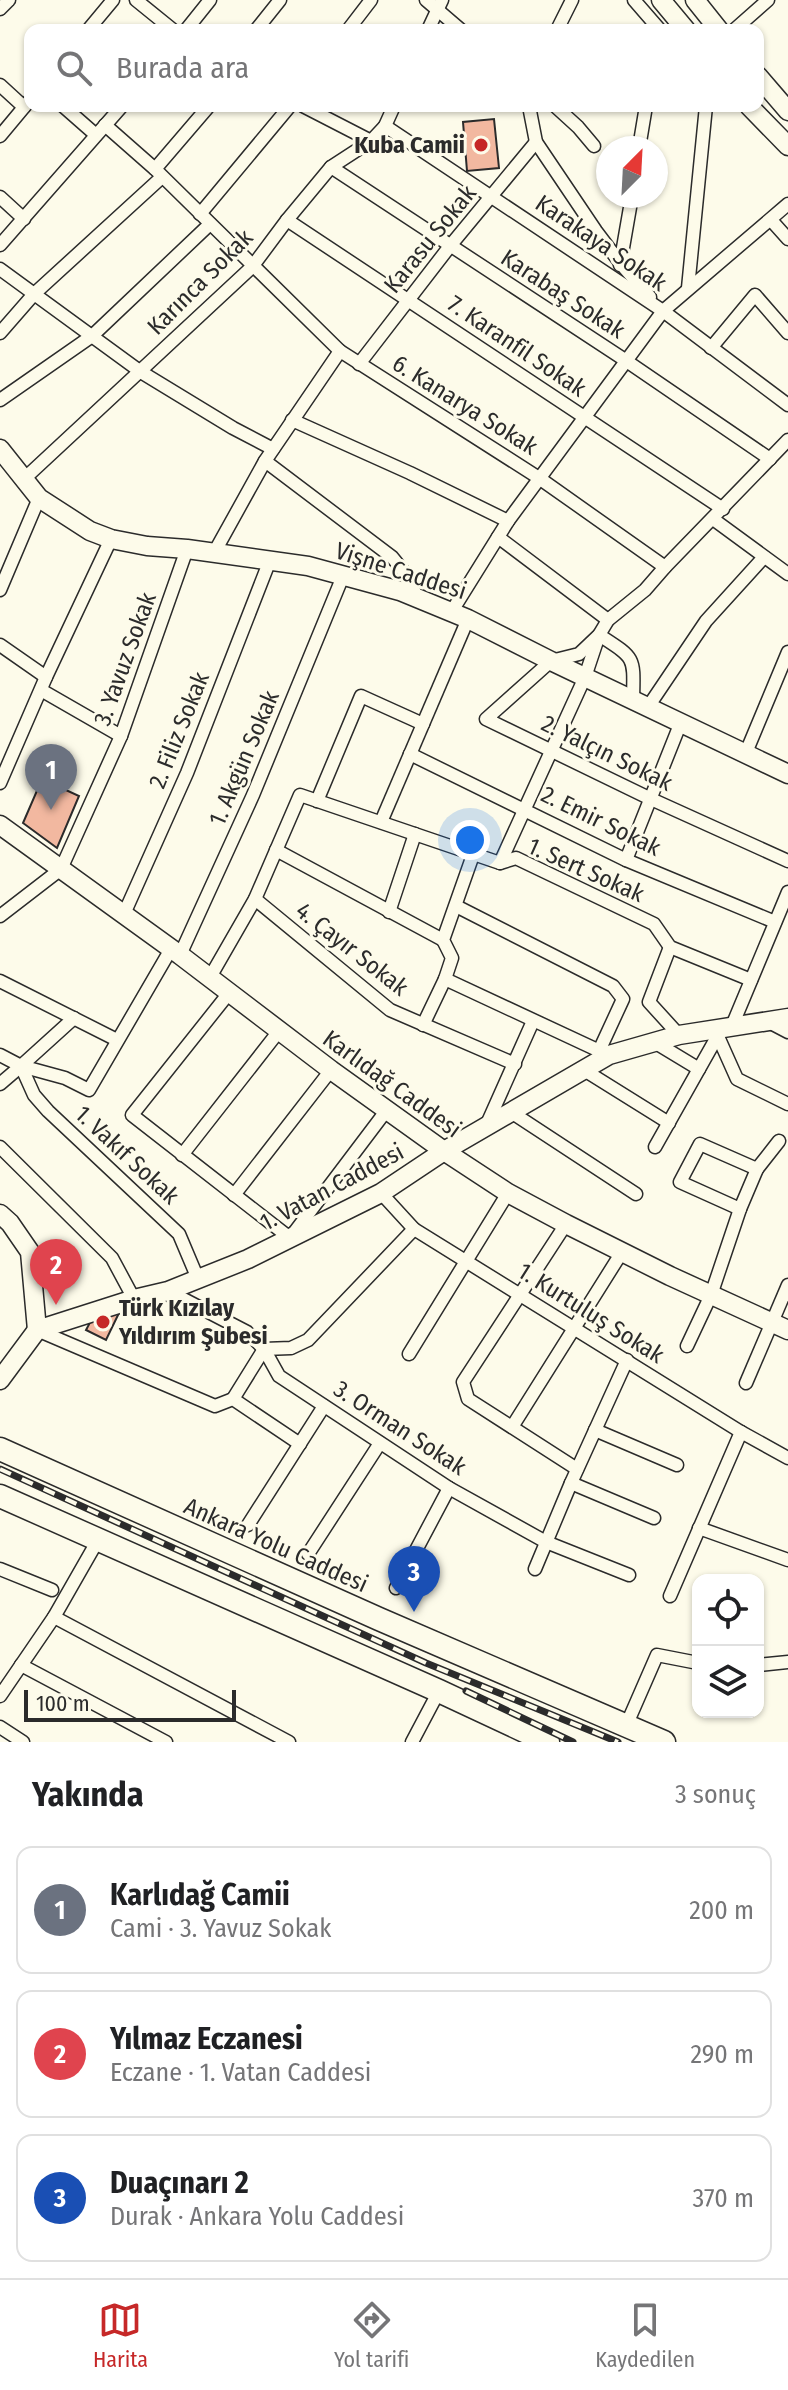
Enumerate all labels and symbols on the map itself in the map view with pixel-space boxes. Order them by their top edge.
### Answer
place label: Kuba Camii [354,131,465,159]
marker: Kuba Camii [472,136,490,154]
north arrow [596,136,668,208]
street label: Karasu Sokak [378,179,482,298]
street label: Karakaya Sokak [530,189,672,298]
street label: Karınca Sokak [142,223,259,340]
street label: Karabaş Sokak [496,244,631,345]
street label: 7. Karanfil Sokak [443,290,592,403]
street label: 6. Kanarya Sokak [387,349,543,461]
street label: Vişne Caddesi [332,537,470,605]
street label: 3. Yavuz Sokak [88,588,162,729]
street label: 2. Filiz Sokak [143,667,215,792]
street label: 1. Akgün Sokak [203,686,285,830]
street label: 2. Yalçın Sokak [537,709,678,797]
pin: 1 [25,744,77,810]
street label: 2. Emir Sokak [537,780,666,862]
your location [450,820,490,860]
street label: 1. Sert Sokak [524,832,649,908]
street label: 4. Çayır Sokak [290,896,414,1002]
street label: Karlıdağ Caddesi [317,1024,467,1144]
street label: 1. Vakıf Sokak [69,1100,185,1211]
street label: 1. Vatan Caddesi [255,1137,409,1237]
pin: 2 [30,1239,82,1305]
street label: 1. Kurtuluş Sokak [513,1257,670,1370]
place label: Türk Kızılay Yıldırım Şubesi [118,1294,268,1351]
marker: Türk Kızılay Yıldırım Şubesi [94,1313,112,1331]
street label: 3. Orman Sokak [329,1375,472,1482]
street label: Ankara Yolu Caddesi [180,1492,372,1598]
pin: 3 [388,1546,440,1612]
scale bar [24,1686,236,1722]

